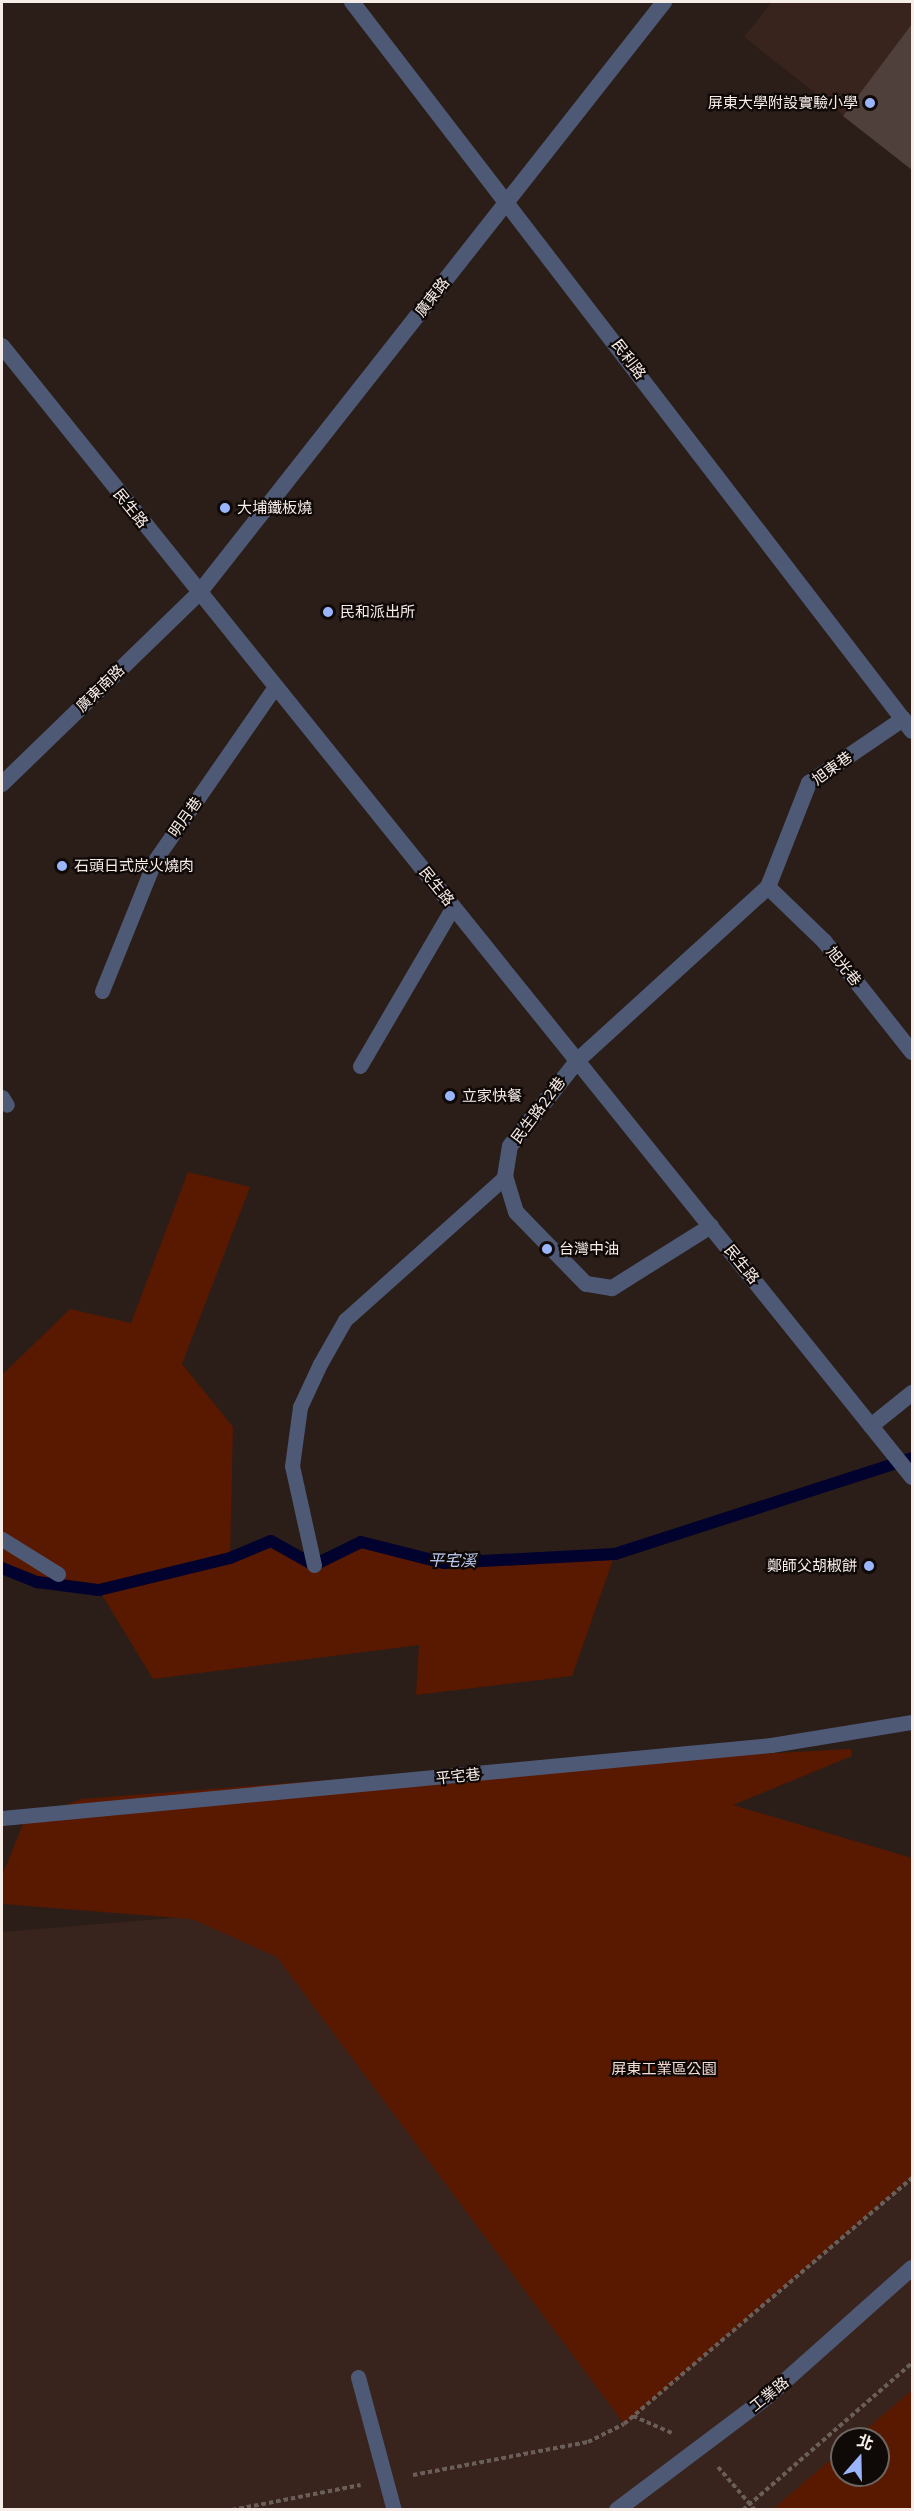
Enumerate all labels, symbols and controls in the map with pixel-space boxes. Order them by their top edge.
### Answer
place label: 屏東大學附設實驗小學 [708,94,858,112]
marker: 屏東大學附設實驗小學 [863,96,877,110]
street label: 廣東路 [411,274,453,320]
street label: 民利路 [608,336,650,382]
street label: 民生路 [110,485,152,531]
place label: 大埔鐵板燒 [237,499,312,517]
marker: 大埔鐵板燒 [218,501,232,515]
place label: 民和派出所 [340,603,415,621]
marker: 民和派出所 [321,605,335,619]
street label: 廣東南路 [72,661,128,715]
street label: 旭東巷 [809,747,855,789]
street label: 明月巷 [165,793,205,841]
place label: 石頭日式炭火燒肉 [74,857,194,875]
marker: 石頭日式炭火燒肉 [55,859,69,873]
street label: 民生路 [416,863,458,909]
street label: 旭光巷 [823,943,865,989]
street label: 民生路22巷 [507,1073,569,1147]
place label: 立家快餐 [462,1087,522,1105]
marker: 立家快餐 [443,1089,457,1103]
place label: 台灣中油 [559,1240,619,1258]
street label: 民生路 [721,1241,763,1287]
marker: 台灣中油 [540,1242,554,1256]
water label: 平宅溪 [428,1550,476,1570]
place label: 鄭師父胡椒餅 [767,1557,857,1575]
marker: 鄭師父胡椒餅 [862,1559,876,1573]
street label: 平宅巷 [435,1765,481,1787]
park label: 屏東工業區公園 [612,2060,716,2078]
street label: 工業路 [746,2373,792,2415]
north arrow [830,2427,890,2487]
text: 北 [855,2430,876,2454]

